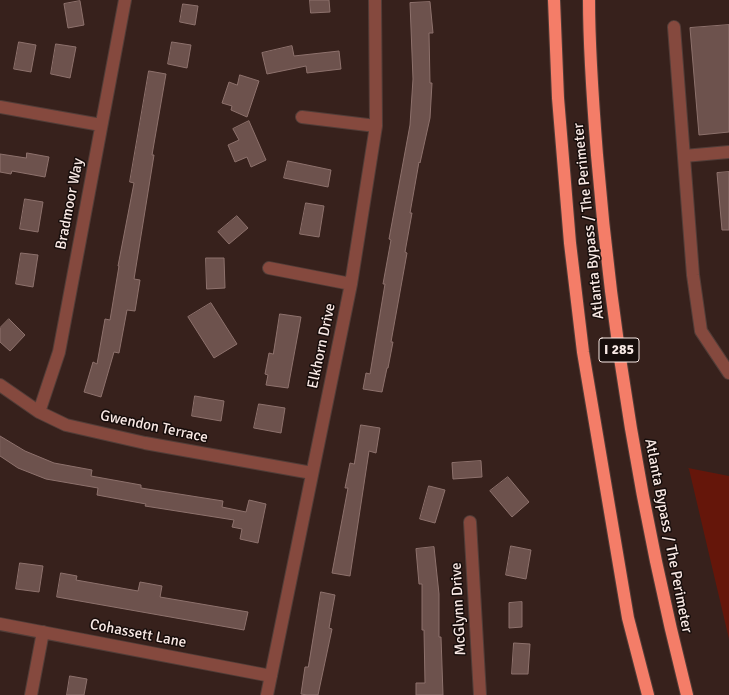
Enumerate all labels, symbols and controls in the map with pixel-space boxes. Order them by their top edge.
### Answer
street label: Atlanta Bypass / The Perimeter [570,122,608,320]
street label: Bradmoor Way [52,157,88,251]
street label: Elkhorn Drive [304,302,340,390]
road number: I 285 [599,338,639,362]
street label: Gwendon Terrace [98,407,210,447]
street label: Atlanta Bypass / The Perimeter [640,437,696,635]
street label: McGlynn Drive [448,562,470,656]
street label: Cohassett Lane [88,616,188,652]

